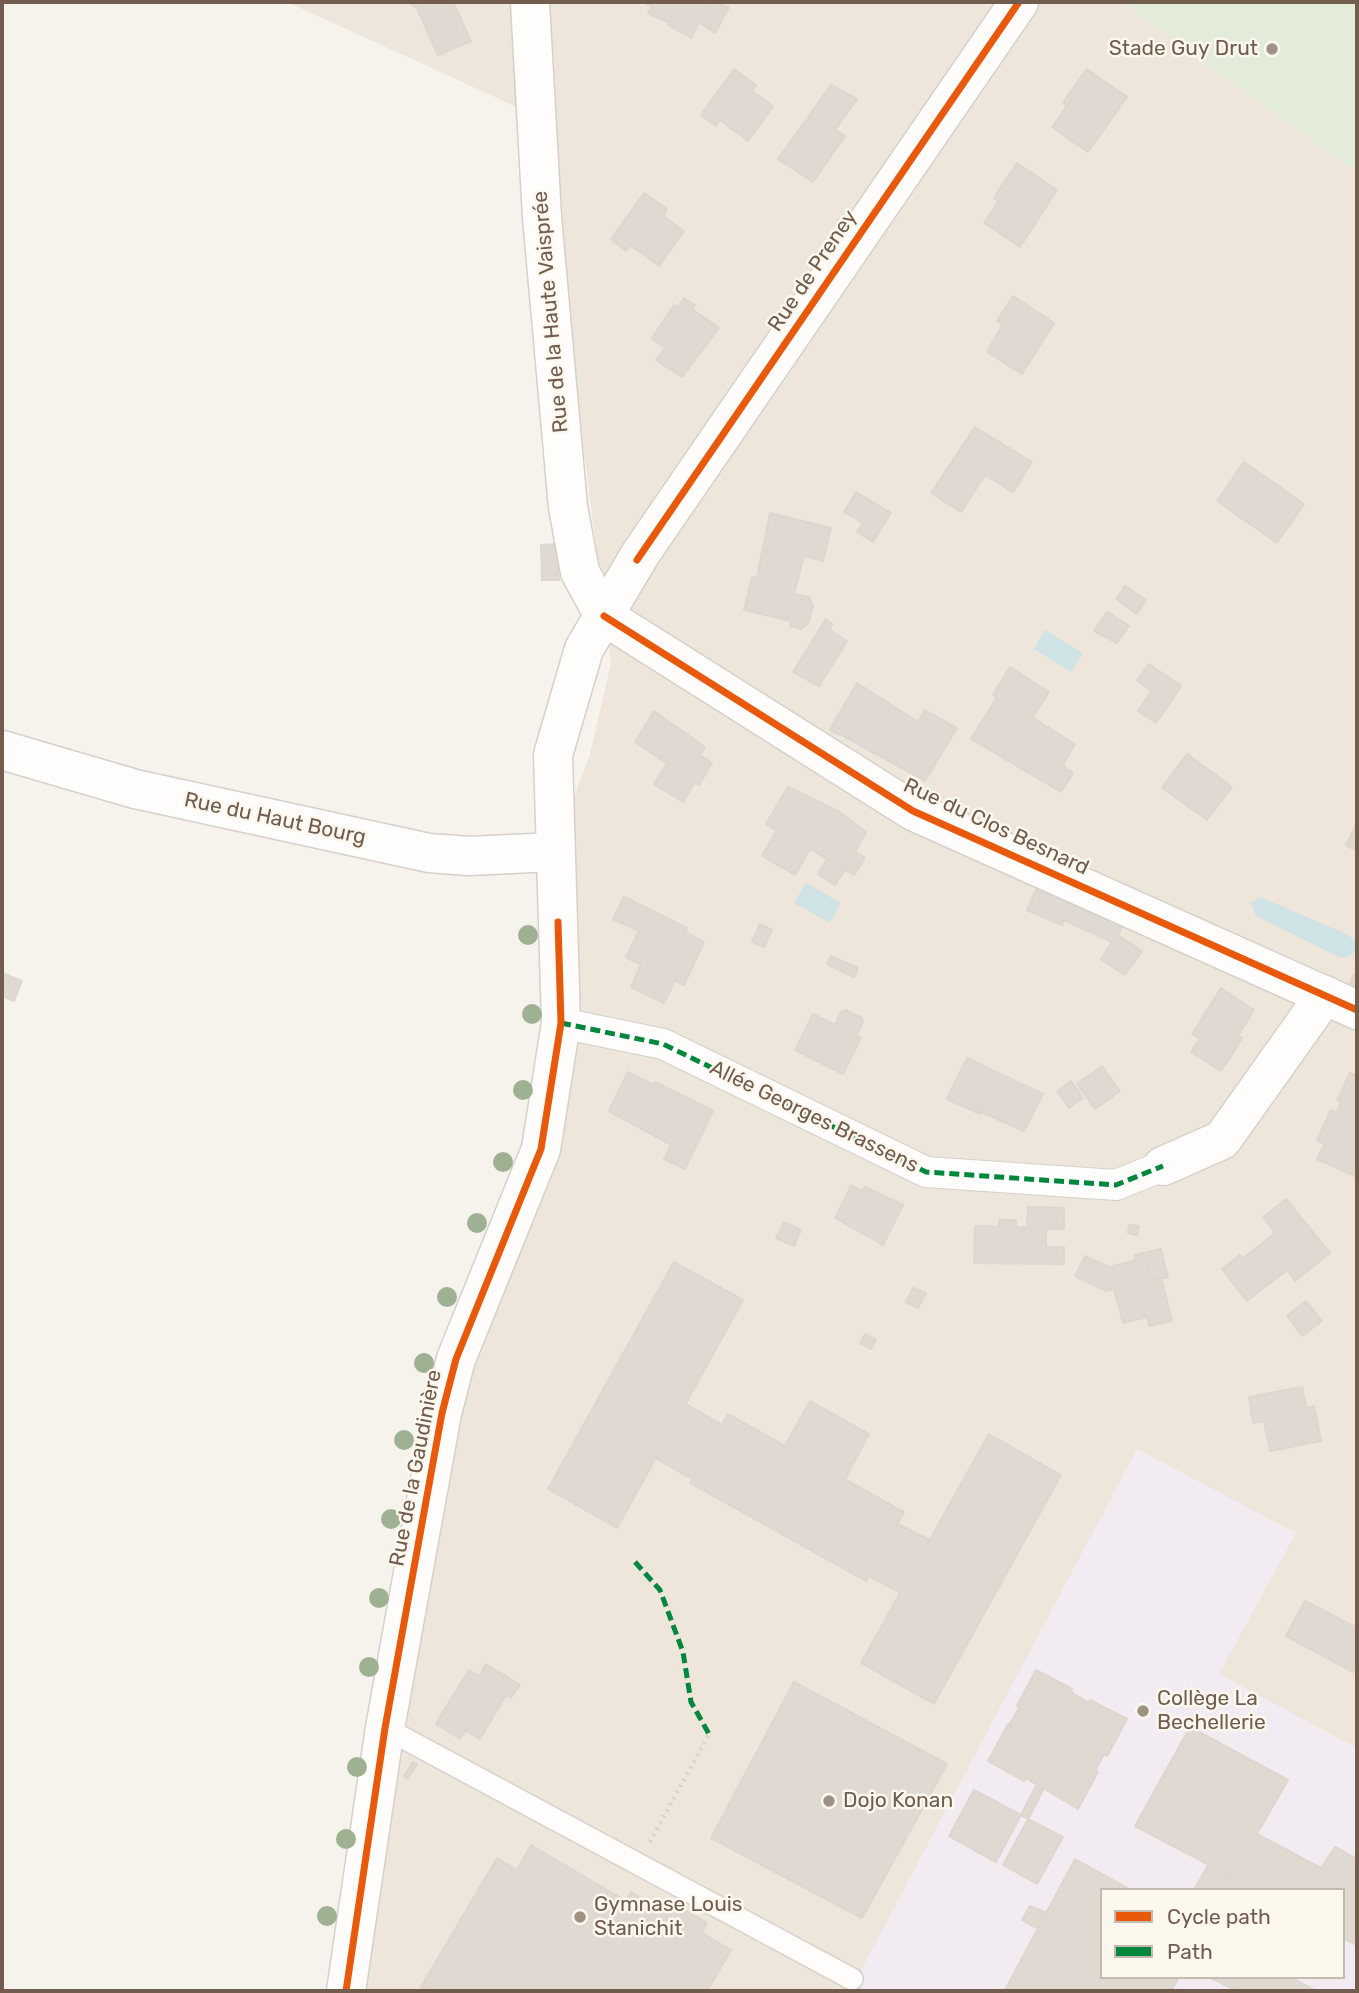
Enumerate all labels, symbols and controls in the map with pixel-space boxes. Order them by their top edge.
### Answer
place label: Stade Guy Drut [1109,36,1258,62]
marker: Stade Guy Drut [1264,41,1280,57]
street label: Rue de la Haute Vaisprée [528,190,574,434]
street label: Rue de Preney [763,205,863,337]
street label: Rue du Clos Besnard [899,773,1093,881]
street label: Rue du Haut Bourg [182,787,368,851]
street label: Allée Georges Brassens [706,1055,922,1179]
street label: Rue de la Gaudinière [385,1368,447,1568]
place label: Collège La Bechellerie [1157,1686,1266,1736]
marker: Collège La Bechellerie [1135,1703,1151,1719]
place label: Dojo Konan [843,1788,953,1814]
marker: Dojo Konan [821,1793,837,1809]
legend [1100,1888,1345,1979]
place label: Gymnase Louis Stanichit [594,1892,743,1942]
text: Cycle path [1167,1904,1271,1929]
marker: Gymnase Louis Stanichit [572,1909,588,1925]
text: Path [1167,1939,1213,1964]

